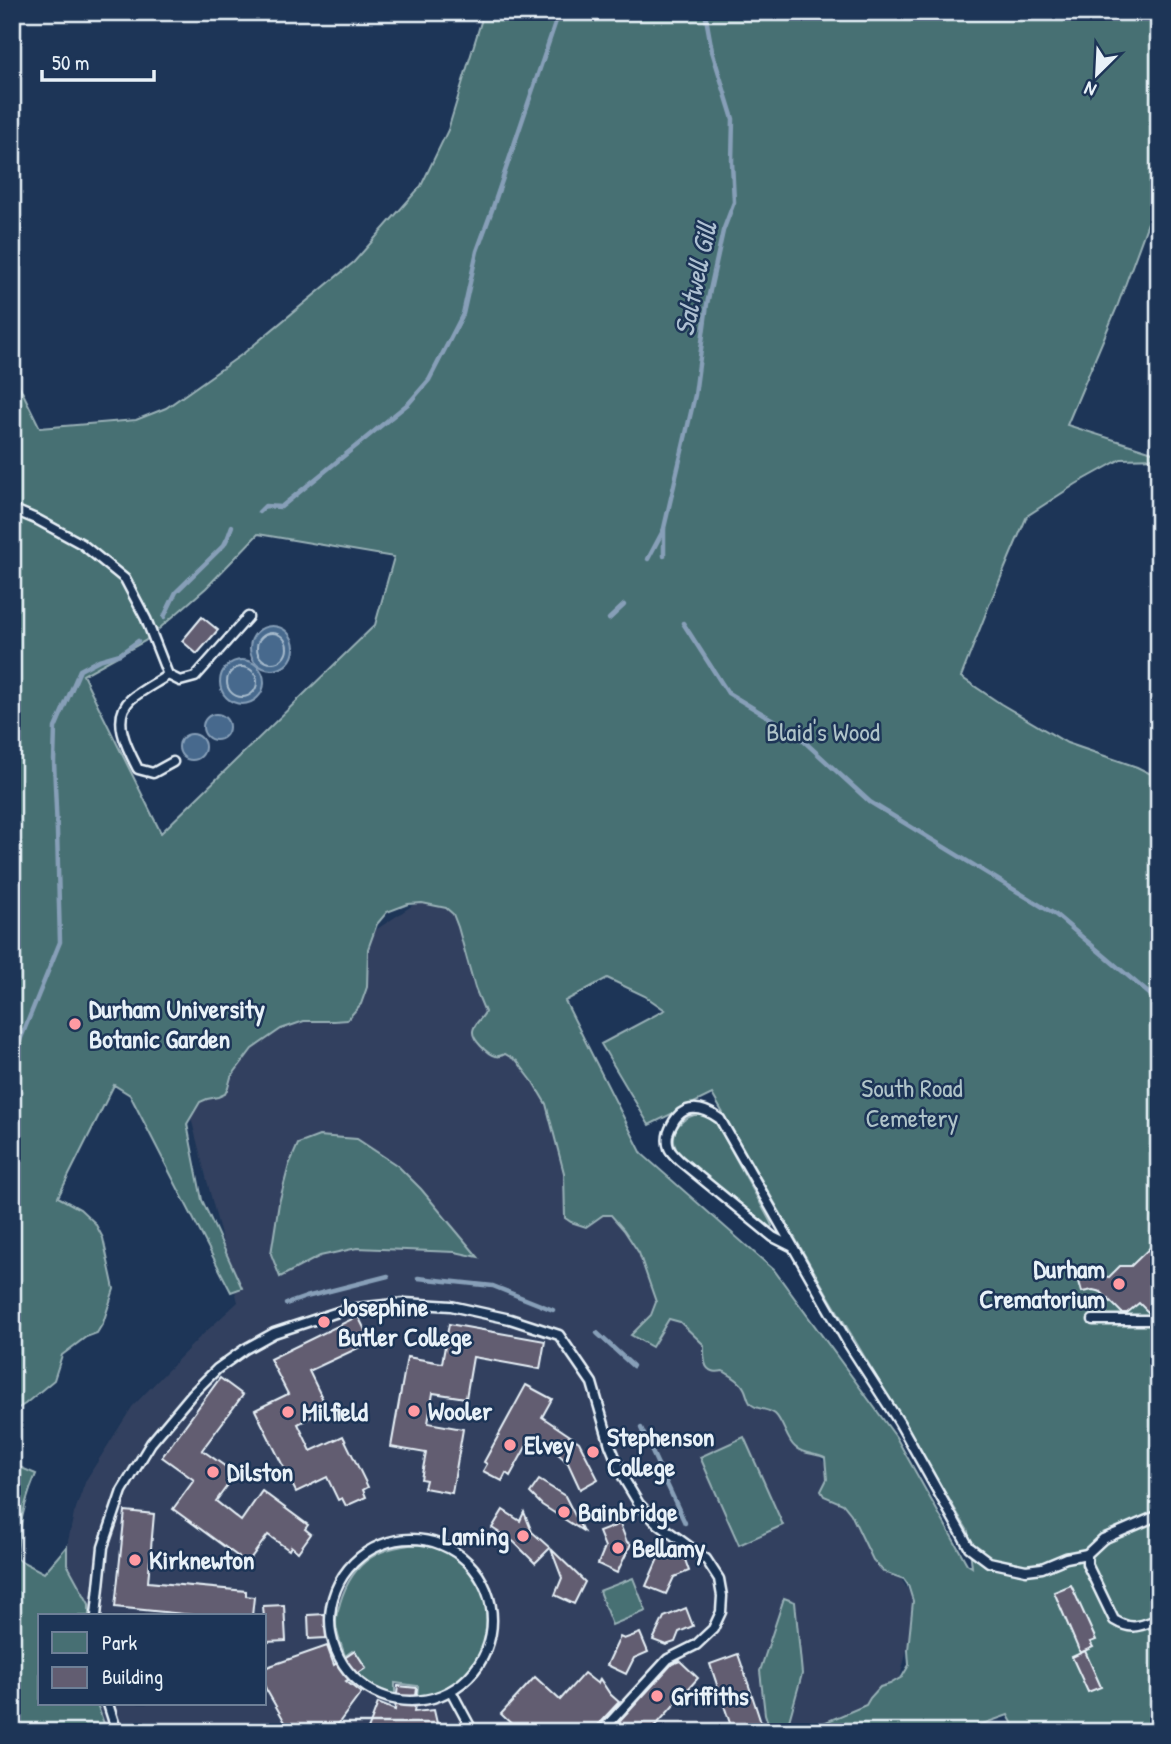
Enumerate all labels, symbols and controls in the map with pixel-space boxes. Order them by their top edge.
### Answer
scale bar [42,38,154,82]
north arrow [1062,38,1132,108]
text: 50 m [52,48,89,77]
text: N [1080,76,1100,103]
water label: Saltwell Gill [664,217,726,339]
park label: Blaid's Wood [766,714,880,749]
place label: Durham University Botanic Garden [89,991,265,1056]
marker: Durham University Botanic Garden [67,1016,83,1032]
park label: South Road Cemetery [861,1070,963,1135]
place label: Durham Crematorium [979,1251,1105,1316]
marker: Durham Crematorium [1111,1276,1127,1292]
place label: Josephine Butler College [338,1289,473,1355]
marker: Josephine Butler College [316,1314,332,1330]
place label: Wooler [428,1393,493,1428]
place label: Milfield [302,1394,369,1429]
marker: Wooler [406,1403,422,1419]
marker: Milfield [280,1404,296,1420]
place label: Stephenson College [607,1419,715,1485]
place label: Elvey [524,1427,574,1463]
marker: Elvey [502,1437,518,1453]
marker: Stephenson College [585,1444,601,1460]
place label: Dilston [227,1454,293,1489]
marker: Dilston [205,1464,221,1480]
place label: Bainbridge [578,1494,678,1530]
marker: Bainbridge [556,1504,572,1520]
place label: Laming [442,1518,509,1554]
marker: Laming [515,1528,531,1544]
place label: Bellamy [632,1530,706,1566]
marker: Bellamy [610,1540,626,1556]
place label: Kirknewton [149,1542,255,1577]
marker: Kirknewton [127,1552,143,1568]
legend [38,1614,266,1706]
text: Park [102,1628,137,1657]
text: Building [102,1662,163,1691]
place label: Griffiths [671,1678,749,1713]
marker: Griffiths [649,1688,665,1704]

